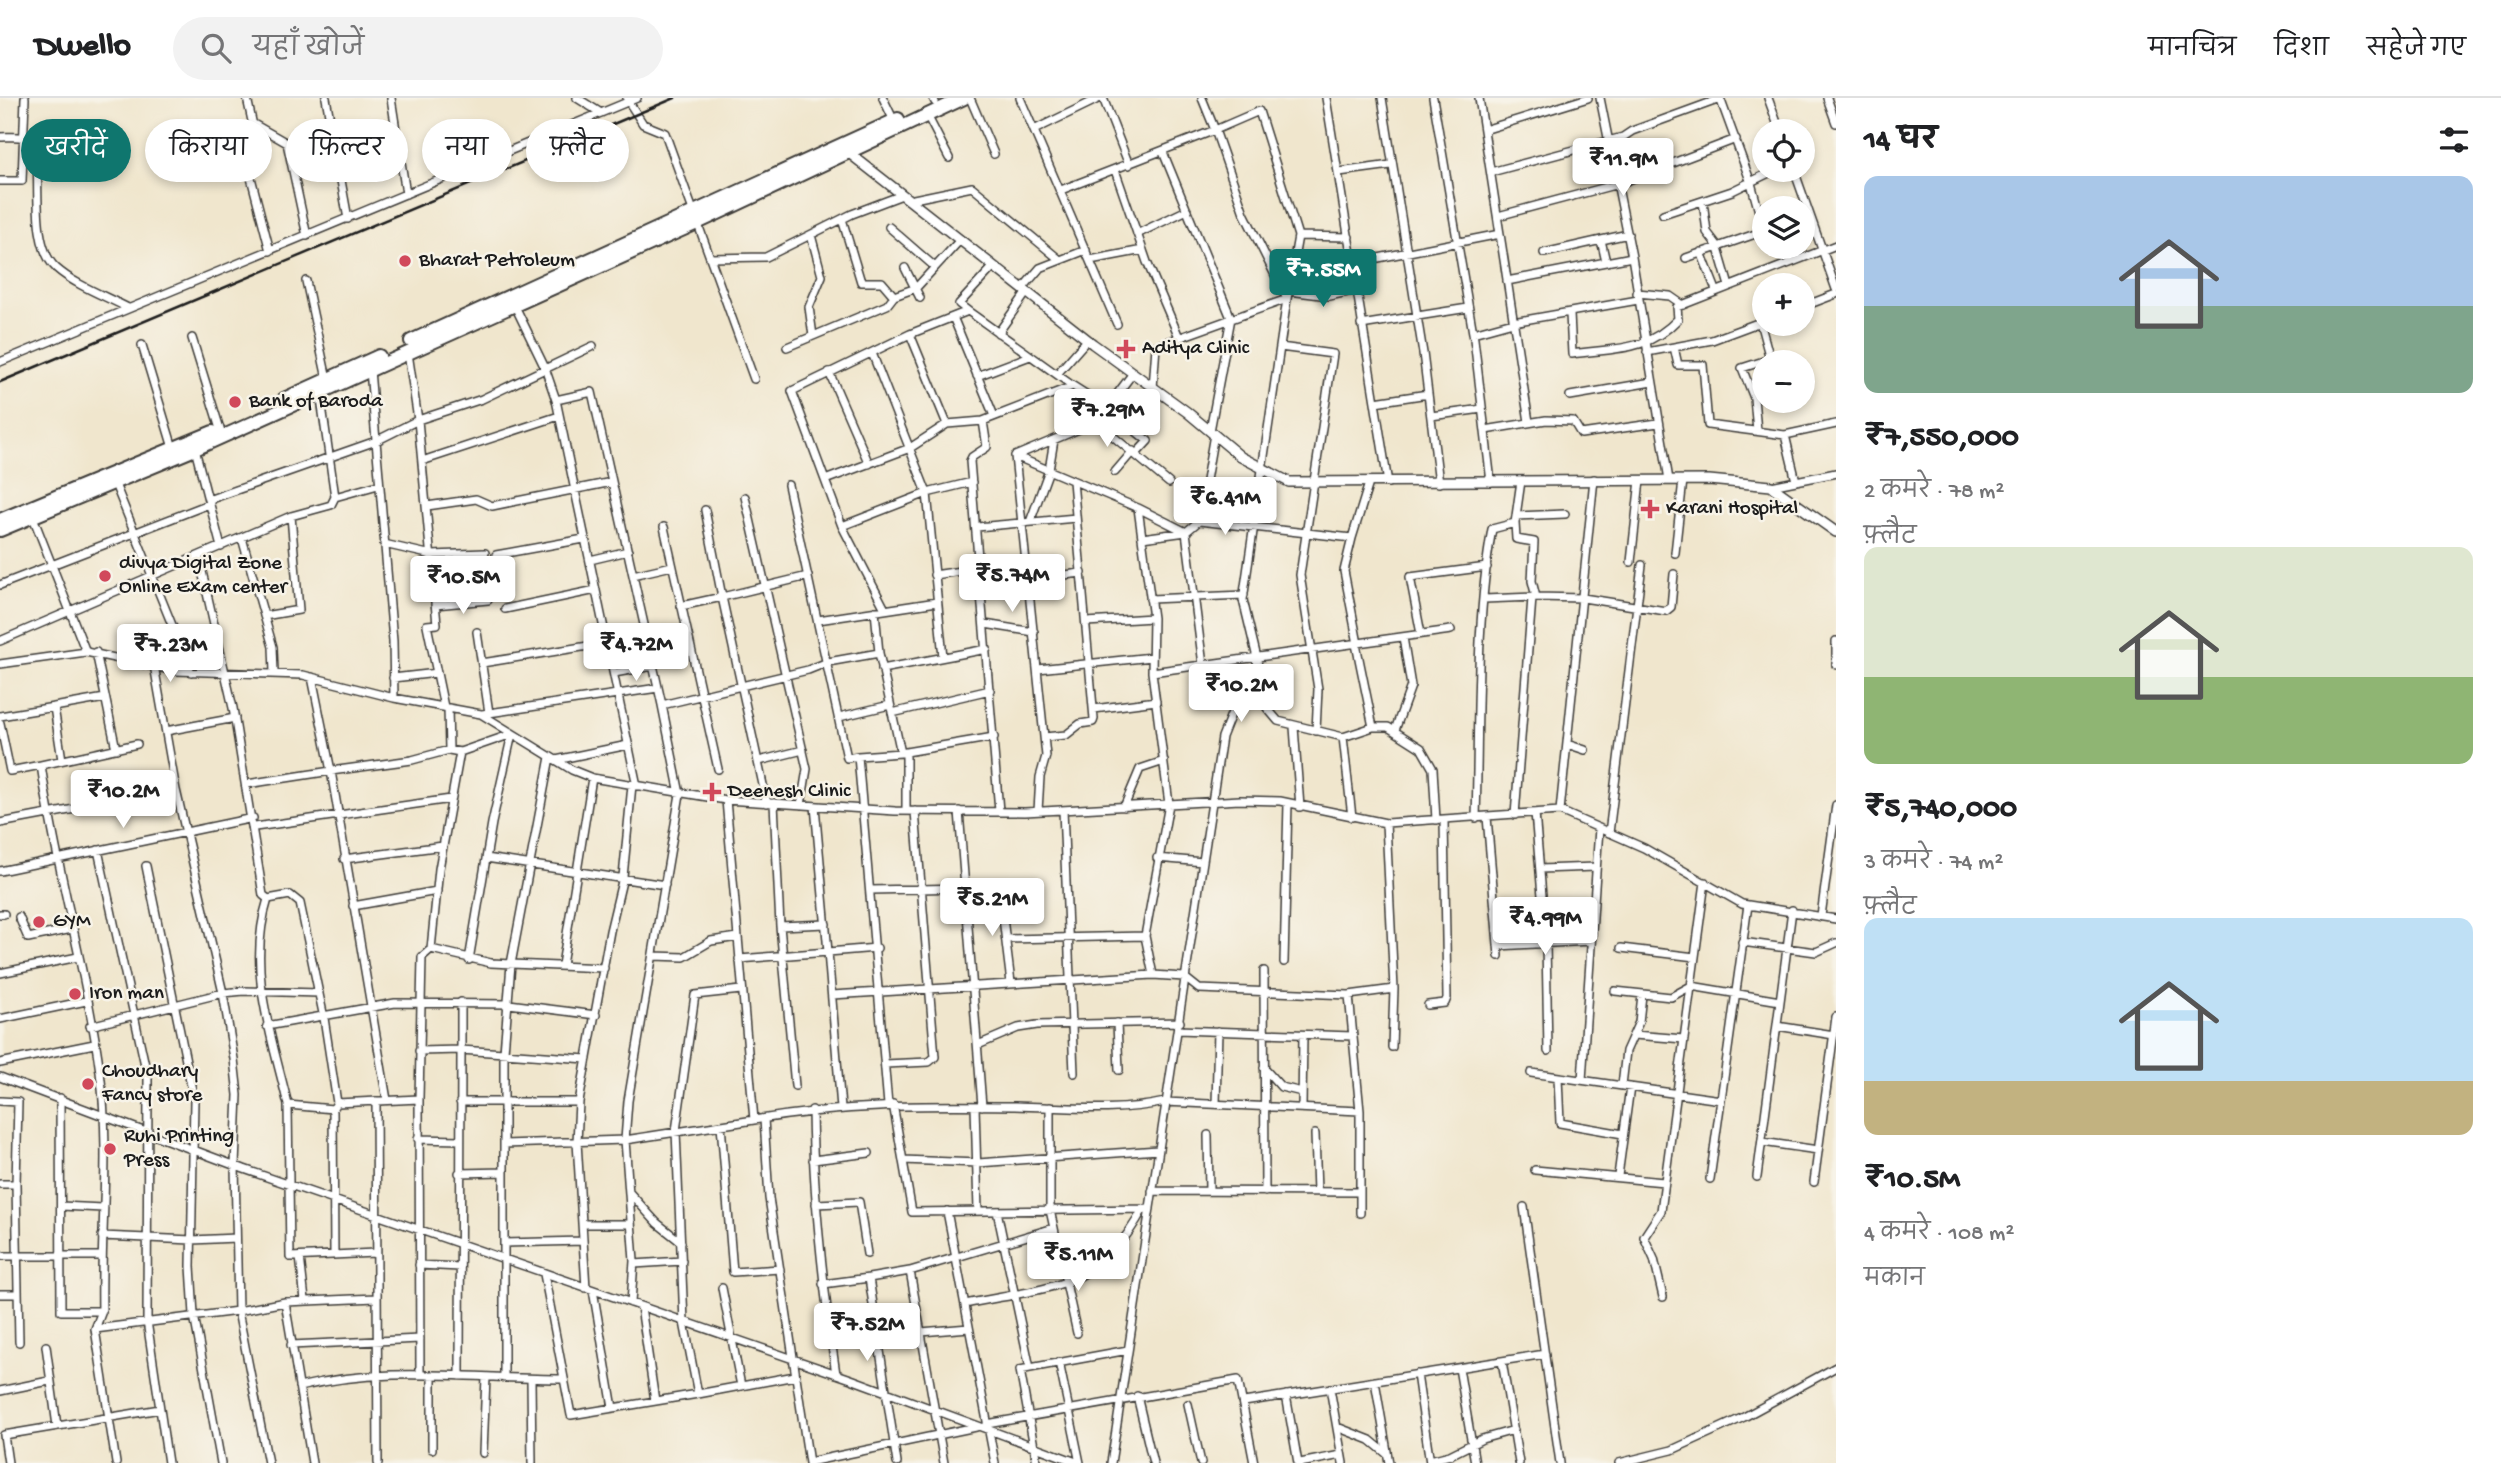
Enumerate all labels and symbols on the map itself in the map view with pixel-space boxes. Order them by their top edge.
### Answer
pin: ₹11.9M [1566,139,1680,198]
place label: Bharat Petroleum [418,249,575,274]
pin: ₹7.55M [1266,250,1380,309]
marker: Bharat Petroleum [397,253,413,269]
place label: Aditya Clinic [1142,337,1250,362]
marker: Aditya Clinic [1116,339,1136,359]
place label: Bank of Baroda [248,390,384,415]
pin: ₹7.29M [1050,390,1164,449]
marker: Bank of Baroda [227,394,243,410]
pin: ₹6.41M [1168,478,1282,537]
place label: Karani Hospital [1666,497,1798,522]
marker: Karani Hospital [1640,499,1660,519]
place label: divya Digital Zone Online Exam center [119,552,289,601]
pin: ₹5.74M [955,554,1069,614]
pin: ₹10.5M [406,556,520,616]
marker: divya Digital Zone Online Exam center [97,568,113,584]
pin: ₹7.23M [113,624,227,684]
pin: ₹4.72M [579,624,693,683]
pin: ₹10.2M [1184,664,1298,724]
pin: ₹10.2M [66,770,180,830]
place label: Deenesh Clinic [726,780,851,805]
marker: Deenesh Clinic [702,782,722,802]
pin: ₹5.21M [935,878,1049,938]
pin: ₹4.99M [1488,898,1602,957]
place label: GYM [53,910,91,935]
marker: GYM [31,914,47,930]
place label: Iron man [89,982,164,1007]
marker: Iron man [67,986,83,1002]
place label: Choudhary Fancy store [101,1060,203,1109]
marker: Choudhary Fancy store [80,1076,96,1092]
place label: Ruhi Printing Press [123,1125,234,1174]
marker: Ruhi Printing Press [102,1141,118,1157]
pin: ₹5.11M [1021,1234,1135,1293]
pin: ₹7.52M [810,1304,924,1363]

